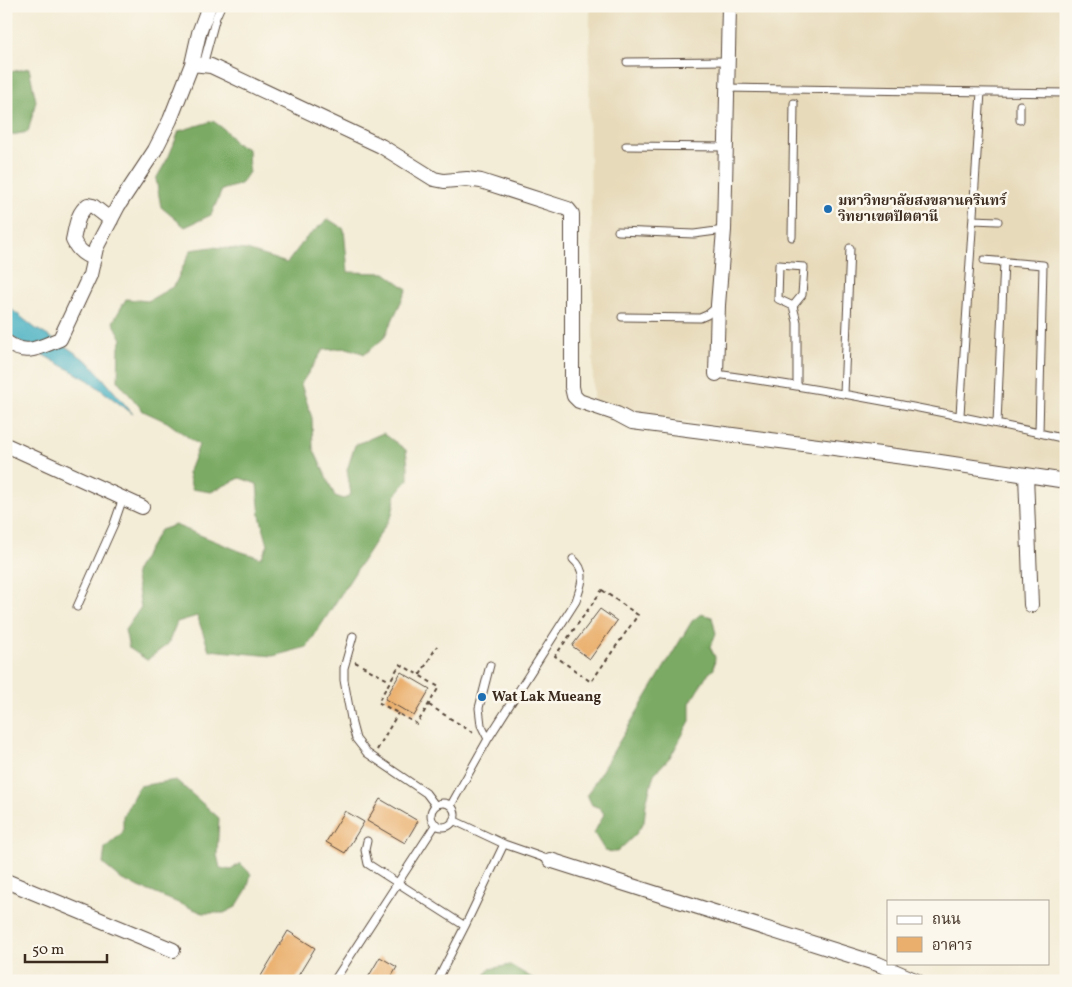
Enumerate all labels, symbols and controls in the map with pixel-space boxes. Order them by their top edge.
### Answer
place label: มหาวิทยาลัยสงขลานครินทร์ วิทยาเขตปัตตานี [838,191,1008,227]
marker: มหาวิทยาลัยสงขลานครินทร์ วิทยาเขตปัตตานี [822,203,834,215]
place label: Wat Lak Mueang [492,688,602,707]
marker: Wat Lak Mueang [476,691,488,703]
legend [887,900,1050,964]
text: ถนน [932,910,961,931]
scale bar [25,932,108,964]
text: อาคาร [932,936,972,957]
text: 50 m [32,940,64,961]

